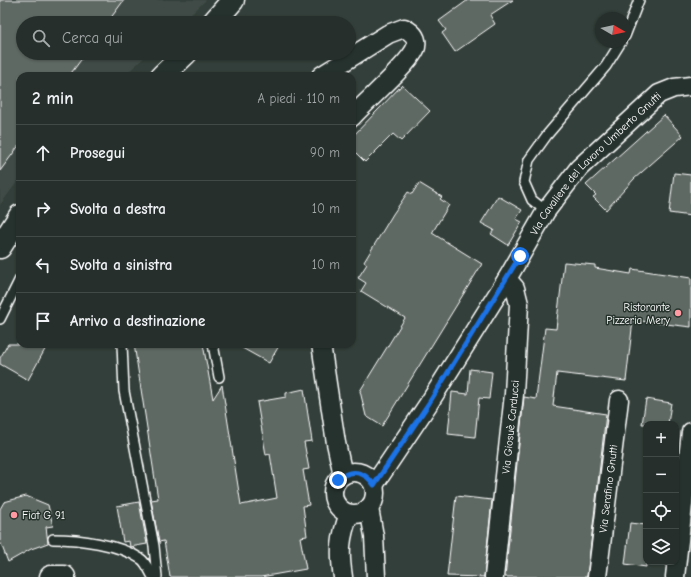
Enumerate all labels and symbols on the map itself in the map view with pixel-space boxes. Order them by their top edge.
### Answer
north arrow [595,12,631,48]
street label: Via Cavaliere del Lavoro Umberto Gnutti [528,90,664,237]
route start [511,247,529,265]
place label: Ristorante Pizzeria Mery [606,301,670,327]
marker: Ristorante Pizzeria Mery [673,308,683,318]
street label: Via Giosuè Carducci [499,380,522,475]
street label: Via Serafino Gnutti [597,444,620,534]
route end [329,471,347,489]
place label: Fiat G 91 [22,509,65,522]
marker: Fiat G 91 [9,510,19,520]

